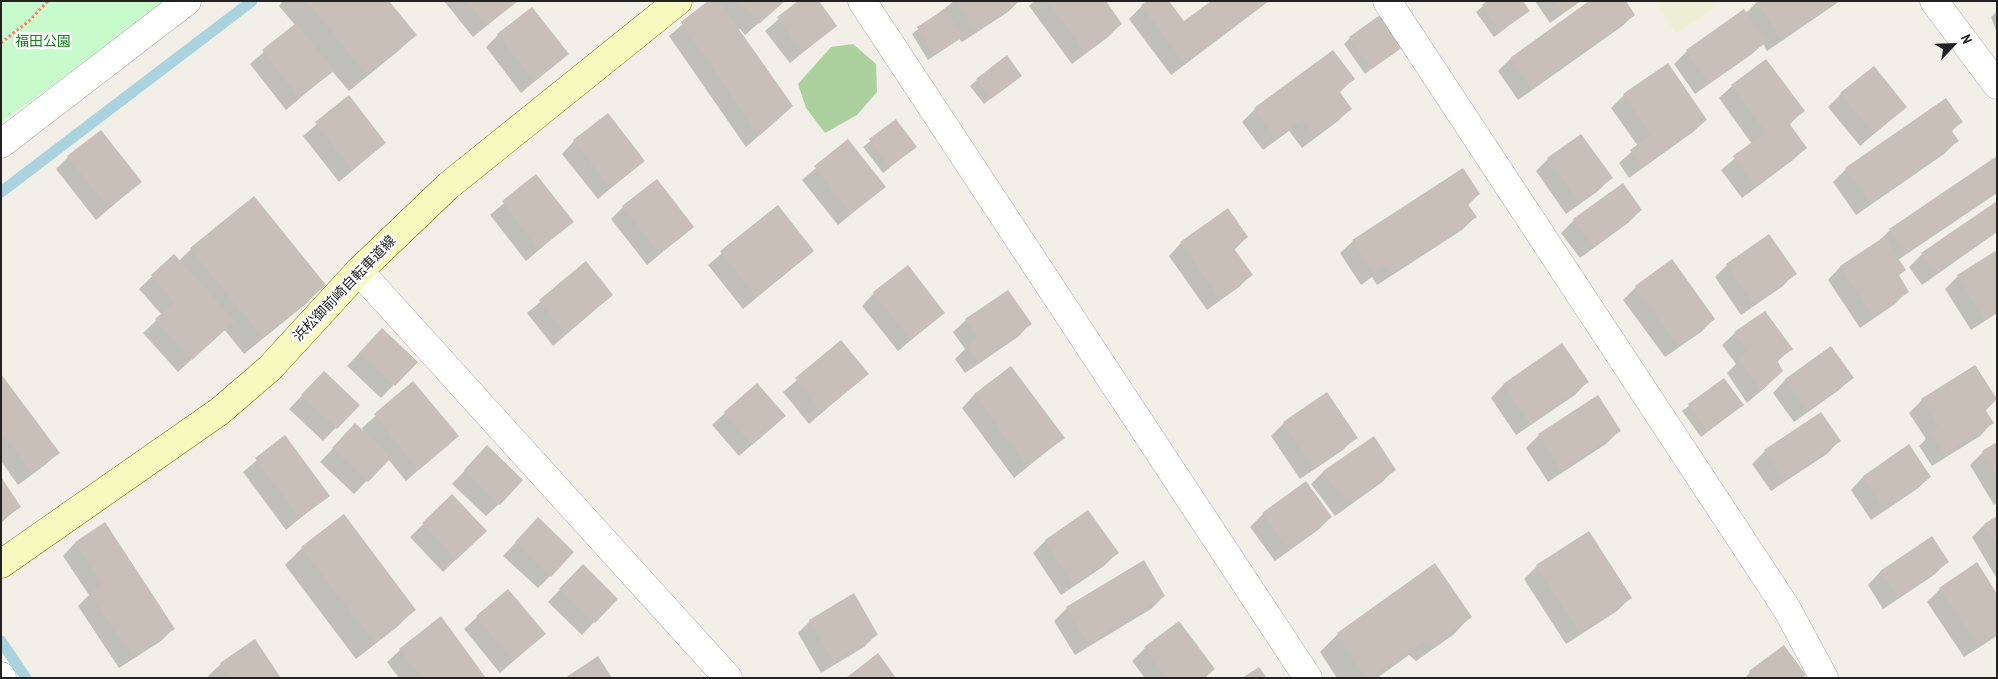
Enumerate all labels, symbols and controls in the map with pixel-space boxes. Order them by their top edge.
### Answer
north arrow [1928,20,1978,70]
text: N [1957,31,1977,46]
park label: 福田公園 [15,34,71,50]
street label: 浜松御前崎自転車道線 [290,233,400,345]

